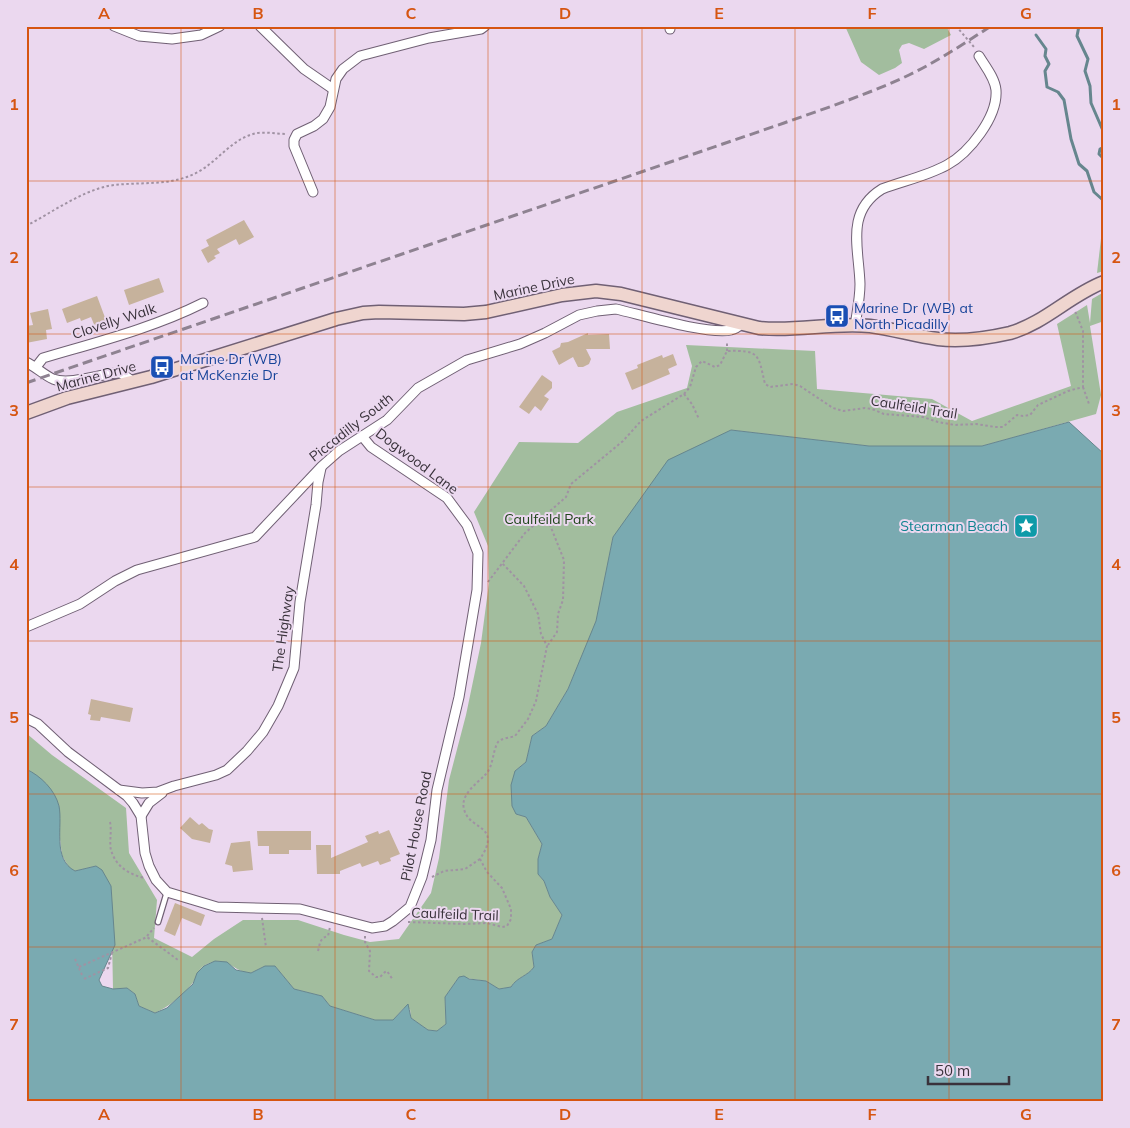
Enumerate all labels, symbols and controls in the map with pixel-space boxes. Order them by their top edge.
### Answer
text: A [98,3,110,23]
text: B [252,3,264,23]
text: C [406,3,417,23]
text: D [559,3,571,23]
text: E [714,3,724,23]
text: F [867,3,877,23]
text: G [1020,3,1032,23]
text: 1 [9,94,19,114]
text: 1 [1111,94,1121,114]
text: 2 [9,247,19,267]
text: 2 [1111,247,1121,267]
street label: Marine Drive [492,270,576,304]
street label: Clovelly Walk [70,299,159,343]
place label: Marine Dr (WB) at North Picadilly [854,299,973,333]
bus stop icon: Marine Dr (WB) at North Picadilly [824,303,850,329]
place label: Marine Dr (WB) at McKenzie Dr [180,350,282,384]
bus stop icon: Marine Dr (WB) at McKenzie Dr [149,354,175,380]
street label: Marine Drive [54,357,138,395]
street label: Piccadilly South [305,389,397,465]
street label: Caulfeild Trail [869,391,959,423]
text: 3 [9,400,19,420]
text: 3 [1111,400,1121,420]
street label: Dogwood Lane [372,424,462,498]
park label: Caulfeild Park [504,510,595,528]
place icon: Stearman Beach [1013,513,1039,539]
place label: Stearman Beach [900,517,1008,535]
text: 4 [9,554,19,574]
text: 4 [1111,554,1121,574]
street label: The Highway [268,584,298,673]
text: 5 [9,707,19,727]
text: 5 [1111,707,1121,727]
street label: Pilot House Road [397,770,435,882]
text: 6 [9,860,19,880]
text: 6 [1111,860,1121,880]
street label: Caulfeild Trail [411,903,499,925]
text: 7 [9,1014,19,1034]
text: 7 [1111,1014,1121,1034]
scale bar [928,1053,1009,1085]
text: 50 m [935,1061,970,1080]
text: A [98,1104,110,1124]
text: B [252,1104,264,1124]
text: C [406,1104,417,1124]
text: D [559,1104,571,1124]
text: E [714,1104,724,1124]
text: F [867,1104,877,1124]
text: G [1020,1104,1032,1124]

